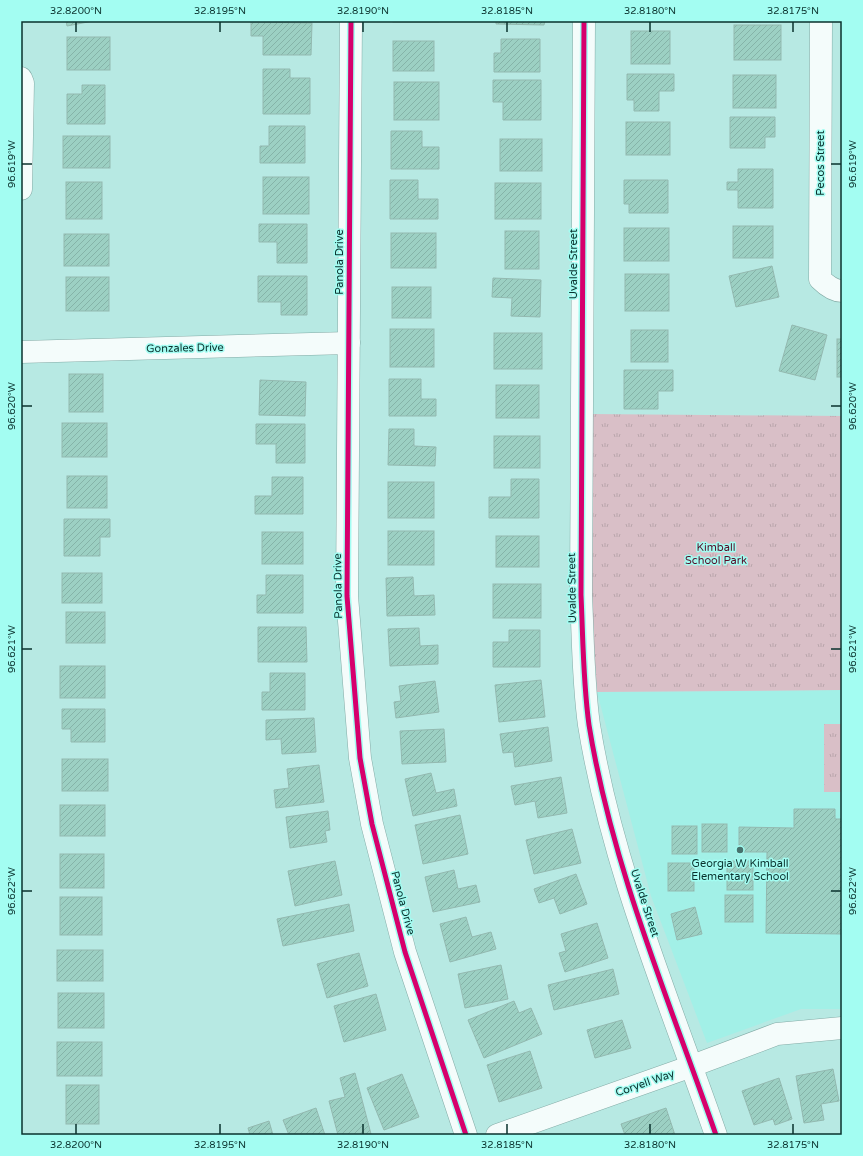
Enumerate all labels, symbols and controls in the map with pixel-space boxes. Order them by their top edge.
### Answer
text: 32.8200°N [50,5,102,17]
text: 32.8195°N [194,5,246,17]
text: 32.8190°N [337,5,389,17]
text: 32.8185°N [481,5,533,17]
text: 32.8180°N [624,5,676,17]
text: 32.8175°N [767,5,819,17]
street label: Pecos Street [814,130,827,196]
text: 96.619°W [6,140,18,188]
text: 96.619°W [847,140,859,188]
street label: Panola Drive [333,229,346,295]
street label: Uvalde Street [567,229,580,299]
street label: Gonzales Drive [146,341,224,355]
text: 96.620°W [6,382,18,430]
text: 96.620°W [847,382,859,430]
park label: Kimball School Park [685,541,747,567]
street label: Panola Drive [331,553,345,619]
street label: Uvalde Street [565,553,579,623]
text: 96.621°W [6,625,18,673]
text: 96.621°W [847,625,859,673]
marker: Georgia W Kimball Elementary School [735,845,745,855]
place label: Georgia W Kimball Elementary School [691,857,789,883]
text: 96.622°W [6,867,18,915]
text: 96.622°W [847,867,859,915]
street label: Uvalde Street [628,868,662,938]
street label: Panola Drive [388,870,418,936]
street label: Coryell Way [614,1067,676,1099]
text: 32.8200°N [50,1139,102,1151]
text: 32.8195°N [194,1139,246,1151]
text: 32.8190°N [337,1139,389,1151]
text: 32.8185°N [481,1139,533,1151]
text: 32.8180°N [624,1139,676,1151]
text: 32.8175°N [767,1139,819,1151]

